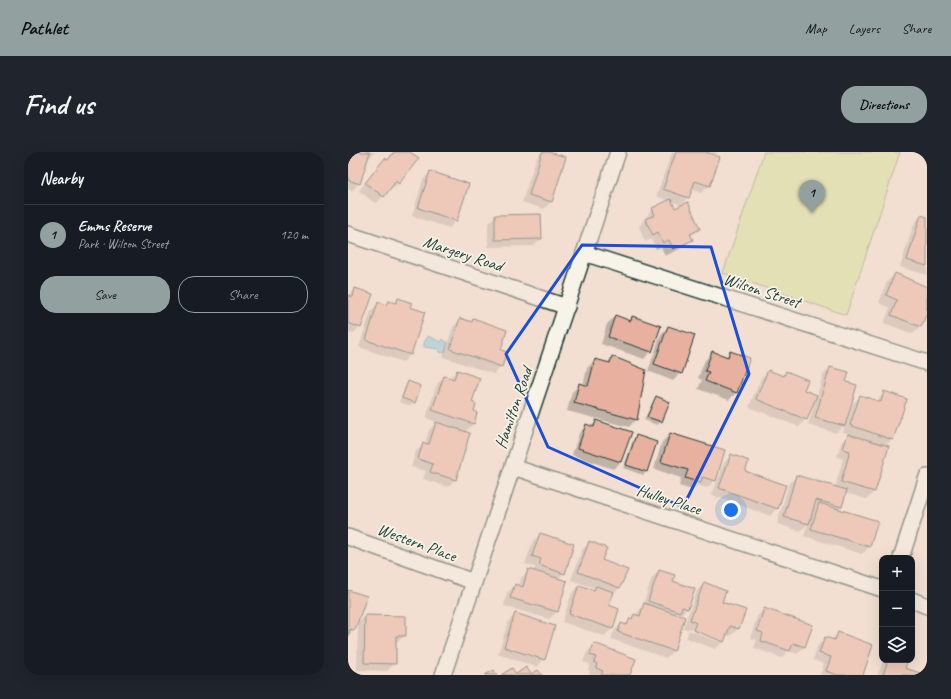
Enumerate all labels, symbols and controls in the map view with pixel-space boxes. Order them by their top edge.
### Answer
text: Pathlet [20,16,68,40]
text: Map [805,20,827,37]
text: Layers [849,20,880,37]
text: Share [902,20,931,37]
button: Directions [841,86,927,123]
text: Find us [24,87,94,122]
text: Nearby [40,168,83,189]
pin: 1 [799,180,825,213]
text: Emms Reserve [78,217,151,236]
text: 1 [50,227,56,243]
text: 120 m [280,227,308,243]
street label: Margery Road [420,231,508,277]
text: Park · Wilson Street [78,236,168,252]
street label: Wilson Street [721,268,805,313]
button: Save [40,276,170,313]
button: Share [178,276,308,313]
street label: Hamilton Road [490,362,538,451]
street label: Hulley Place [634,479,705,520]
your location [721,500,741,520]
street label: Western Place [375,519,461,567]
map controls [879,555,915,663]
button: + [879,555,915,591]
button: − [879,591,915,627]
button: layers [879,627,915,663]

